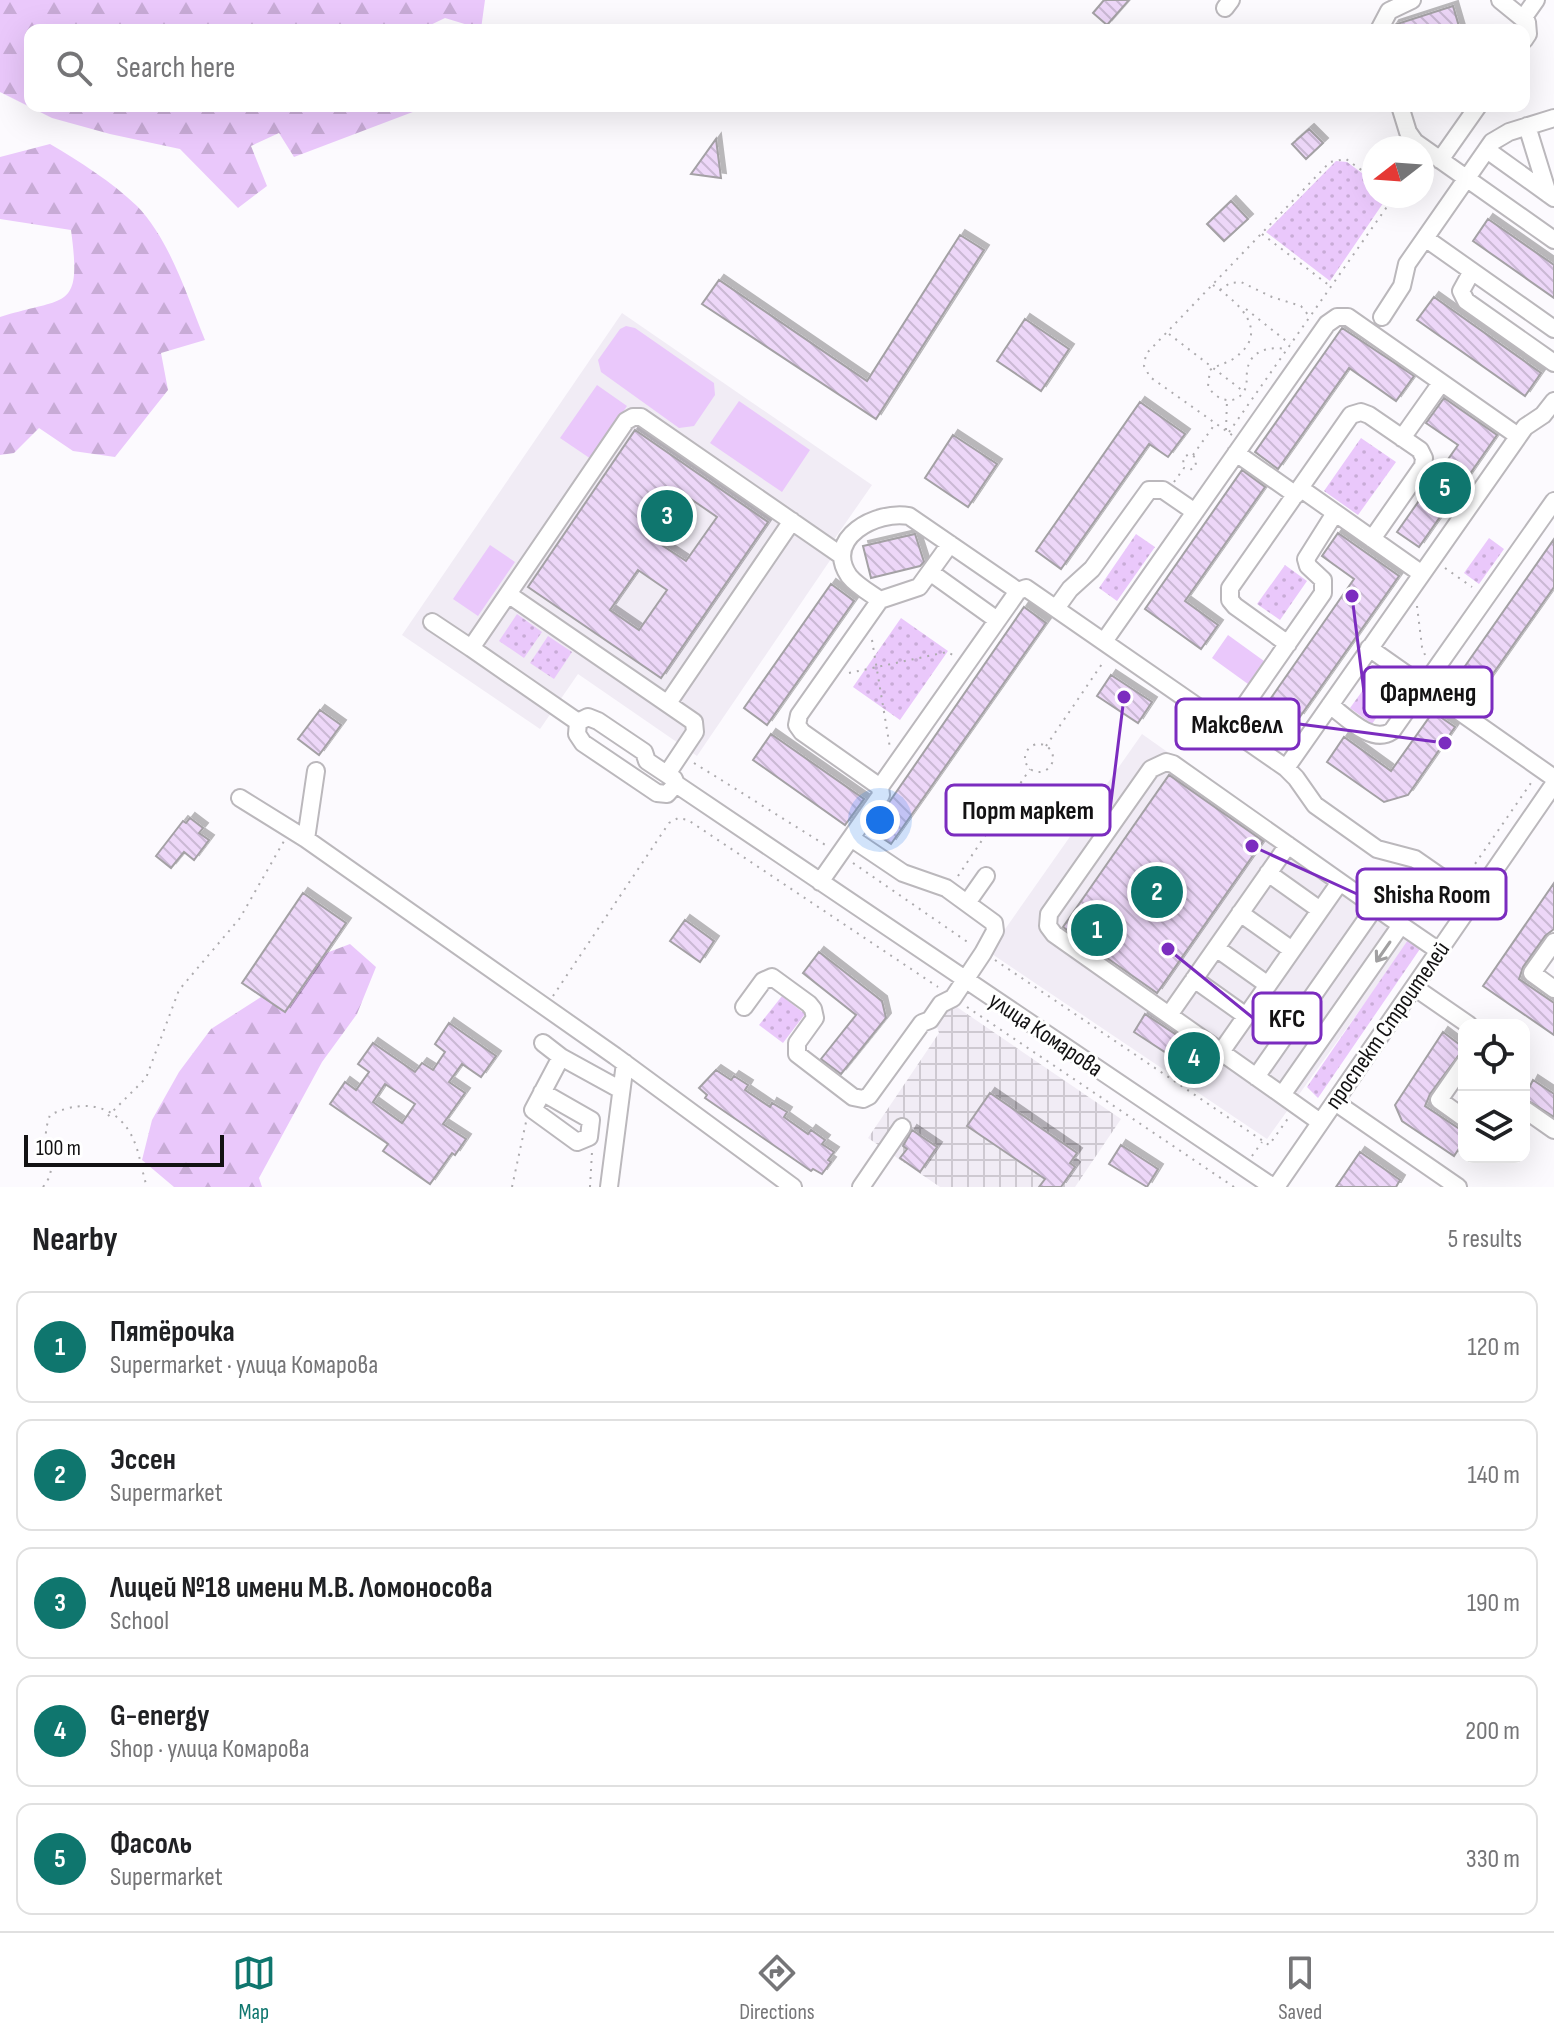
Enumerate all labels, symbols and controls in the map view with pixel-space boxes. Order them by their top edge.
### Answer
search box [24,24,1530,112]
icon: search [52,46,96,90]
text: Search here [116,50,235,86]
north arrow [1362,136,1434,208]
pin: 5 [1419,458,1471,518]
pin: 3 [641,486,693,546]
callout: Фармленд [1364,667,1492,717]
text: Фармленд [1380,678,1476,709]
callout: Максвелл [1176,699,1299,749]
text: Максвелл [1191,710,1284,741]
callout: Порт маркет [946,785,1110,835]
text: Порт маркет [962,796,1094,827]
your location [860,800,900,840]
pin: 2 [1131,862,1183,922]
callout: Shisha Room [1357,869,1506,919]
text: Shisha Room [1373,880,1491,911]
pin: 1 [1071,900,1123,960]
street label: проспект Строителей [1319,936,1456,1115]
one-way arrow [1375,940,1391,962]
street label: улица Комарова [983,986,1108,1083]
callout: KFC [1253,993,1321,1043]
text: KFC [1269,1004,1305,1035]
map controls [1458,1019,1530,1163]
button: locate [1458,1019,1530,1091]
pin: 4 [1168,1028,1220,1088]
button: layers [1458,1091,1530,1163]
scale bar [24,1131,224,1167]
text: 100 m [36,1135,81,1162]
text: Nearby [32,1219,118,1260]
text: 5 results [1448,1224,1522,1255]
text: Пятёрочка [110,1314,235,1350]
text: 1 [55,1332,65,1363]
text: 120 m [1467,1332,1520,1363]
text: Supermarket · улица Комарова [110,1350,378,1381]
text: Эссен [110,1442,176,1478]
text: 2 [54,1460,66,1491]
text: 140 m [1468,1460,1520,1491]
text: Supermarket [110,1478,223,1509]
text: Лицей №18 имени М.В. Ломоносова [110,1570,492,1606]
text: 3 [54,1588,66,1619]
text: 190 m [1467,1588,1520,1619]
text: School [110,1606,169,1637]
text: G-energy [110,1698,210,1734]
text: 4 [54,1716,66,1747]
text: 200 m [1465,1716,1520,1747]
text: Shop · улица Комарова [110,1734,309,1765]
text: Фасоль [110,1826,192,1862]
text: 5 [54,1844,66,1875]
text: 330 m [1466,1844,1520,1875]
text: Supermarket [110,1862,223,1893]
tab: Map [232,1951,276,2026]
tab: Directions [739,1951,815,2026]
tab: Saved [1278,1951,1322,2026]

